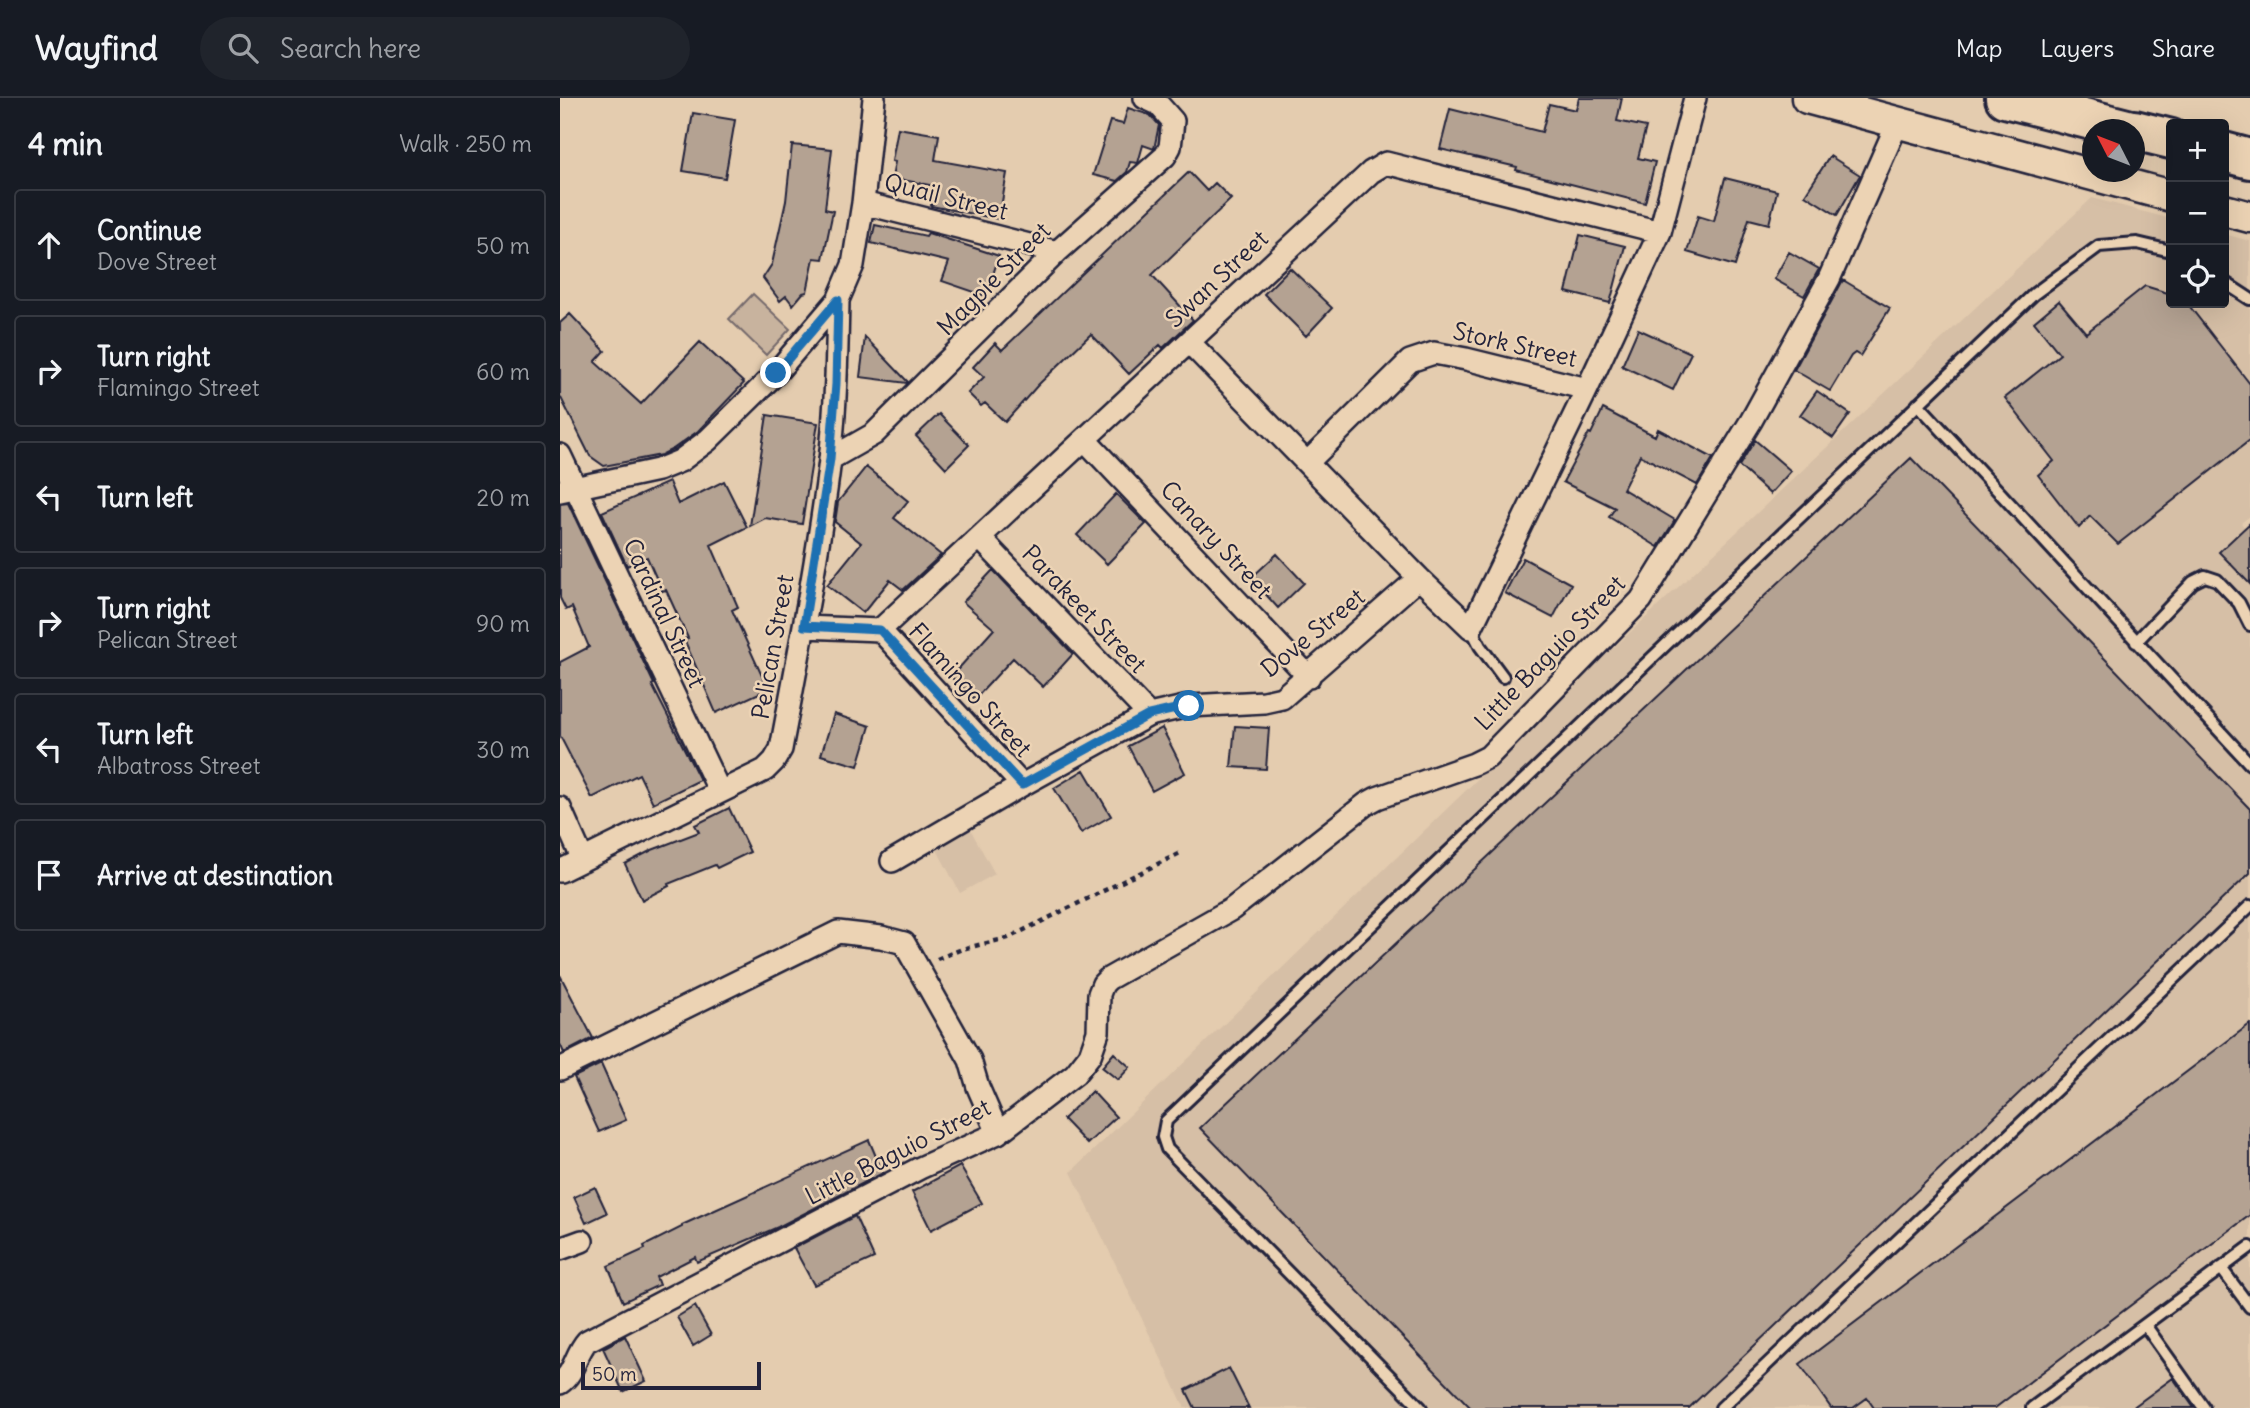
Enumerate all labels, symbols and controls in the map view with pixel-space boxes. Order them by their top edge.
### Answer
search box [200,17,690,80]
text: Wayfind [35,27,158,69]
icon: search [224,29,262,67]
text: Search here [280,32,421,65]
text: Map [1956,33,2002,63]
text: Layers [2040,33,2114,63]
text: Share [2152,33,2215,63]
north arrow [2082,119,2145,182]
map controls [2166,119,2229,308]
button: + [2166,119,2229,182]
text: 4 min [28,125,103,163]
text: Walk · 250 m [399,129,532,158]
street label: Quail Street [881,166,1011,226]
button: − [2166,182,2229,245]
text: Continue [97,214,202,247]
street label: Magpie Street [930,215,1056,341]
street label: Swan Street [1159,223,1274,333]
icon: ahead [30,226,68,264]
text: 50 m [476,231,530,260]
button: locate [2166,245,2229,308]
text: Dove Street [97,247,217,276]
street label: Stork Street [1450,315,1580,373]
text: Turn right [97,340,210,373]
icon: right [30,352,68,390]
text: 60 m [476,357,530,386]
route end [760,357,791,388]
text: Flamingo Street [97,373,260,402]
street label: Canary Street [1155,474,1279,604]
icon: left [30,478,68,516]
text: Turn left [97,481,193,514]
text: 20 m [477,483,530,512]
street label: Cardinal Street [617,533,713,692]
street label: Parakeet Street [1016,538,1153,679]
street label: Little Baguio Street [1468,569,1631,736]
street label: Pelican Street [745,572,800,722]
street label: Dove Street [1254,581,1370,683]
text: Turn right [97,592,210,625]
icon: right [30,604,68,642]
text: 90 m [476,609,530,638]
street label: Flamingo Street [903,616,1039,762]
text: Pelican Street [97,625,237,654]
route start [1173,690,1204,721]
text: Turn left [97,718,193,751]
icon: left [30,730,68,768]
text: 30 m [476,735,530,764]
text: Albatross Street [97,751,260,780]
icon: arrive [30,856,68,894]
text: Arrive at destination [97,859,333,892]
street label: Little Baguio Street [800,1091,995,1211]
scale bar [581,1359,761,1391]
text: 50 m [592,1362,637,1386]

